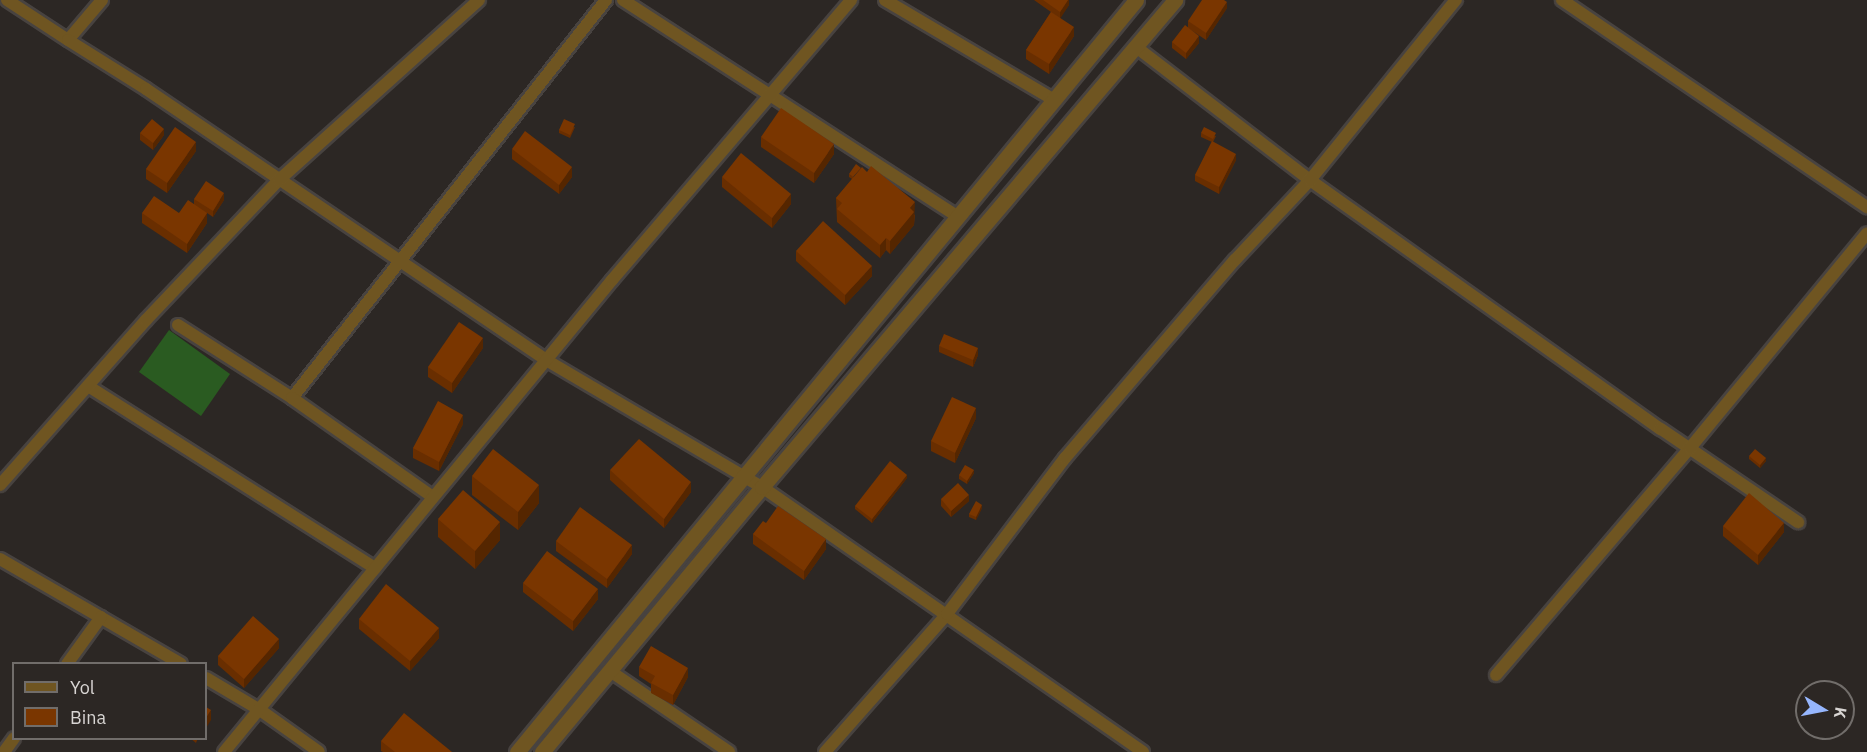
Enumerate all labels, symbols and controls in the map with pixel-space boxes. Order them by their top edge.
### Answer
legend [12,662,207,740]
text: Yol [70,676,95,699]
north arrow [1795,680,1855,740]
text: Bina [70,706,106,729]
text: K [1830,706,1852,720]

